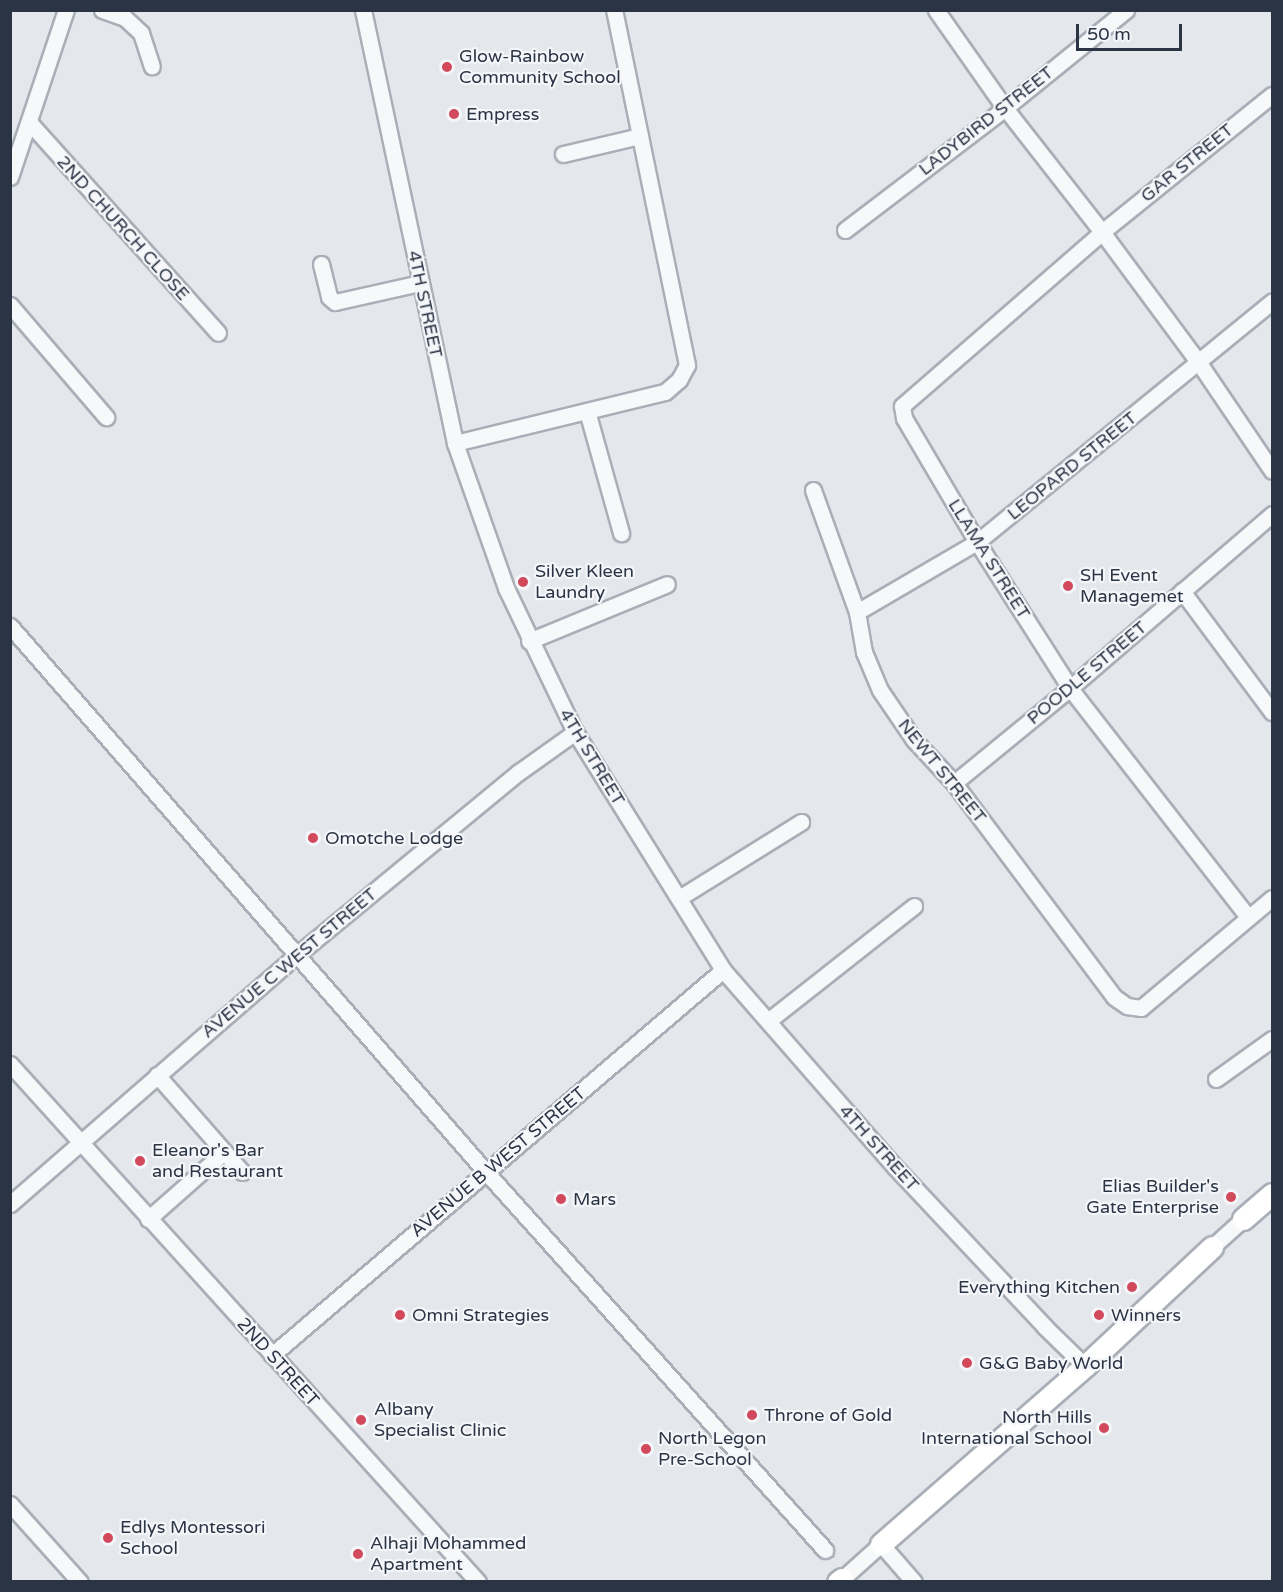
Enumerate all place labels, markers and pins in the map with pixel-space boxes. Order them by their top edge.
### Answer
place label: Glow-Rainbow Community School [459,46,621,88]
marker: Glow-Rainbow Community School [440,60,454,74]
place label: Empress [466,103,539,125]
marker: Empress [447,107,461,121]
place label: Silver Kleen Laundry [535,561,634,604]
place label: SH Event Managemet [1080,565,1184,608]
marker: Silver Kleen Laundry [516,575,530,589]
marker: SH Event Managemet [1061,579,1075,593]
place label: Omotche Lodge [325,827,463,849]
marker: Omotche Lodge [306,831,320,845]
place label: Eleanor's Bar and Restaurant [152,1140,283,1182]
marker: Eleanor's Bar and Restaurant [133,1154,147,1168]
place label: Elias Builder's Gate Enterprise [1086,1176,1219,1218]
place label: Mars [573,1188,616,1210]
marker: Elias Builder's Gate Enterprise [1224,1190,1238,1204]
marker: Mars [554,1192,568,1206]
place label: Everything Kitchen [958,1276,1120,1298]
marker: Everything Kitchen [1125,1280,1139,1294]
place label: Omni Strategies [412,1304,549,1326]
place label: Winners [1111,1304,1181,1326]
marker: Omni Strategies [393,1308,407,1322]
marker: Winners [1092,1308,1106,1322]
place label: G&G Baby World [979,1352,1123,1374]
marker: G&G Baby World [960,1356,974,1370]
place label: Albany Specialist Clinic [374,1399,506,1442]
place label: Throne of Gold [764,1404,892,1426]
place label: North Hills International School [921,1407,1092,1450]
marker: Throne of Gold [745,1408,759,1422]
marker: Albany Specialist Clinic [352,1411,370,1429]
marker: North Hills International School [1097,1421,1111,1435]
place label: North Legon Pre-School [658,1428,766,1470]
marker: North Legon Pre-School [639,1442,653,1456]
place label: Edlys Montessori School [120,1517,265,1559]
marker: Edlys Montessori School [101,1531,115,1545]
place label: Alhaji Mohammed Apartment [370,1533,526,1576]
marker: Alhaji Mohammed Apartment [351,1547,365,1561]

